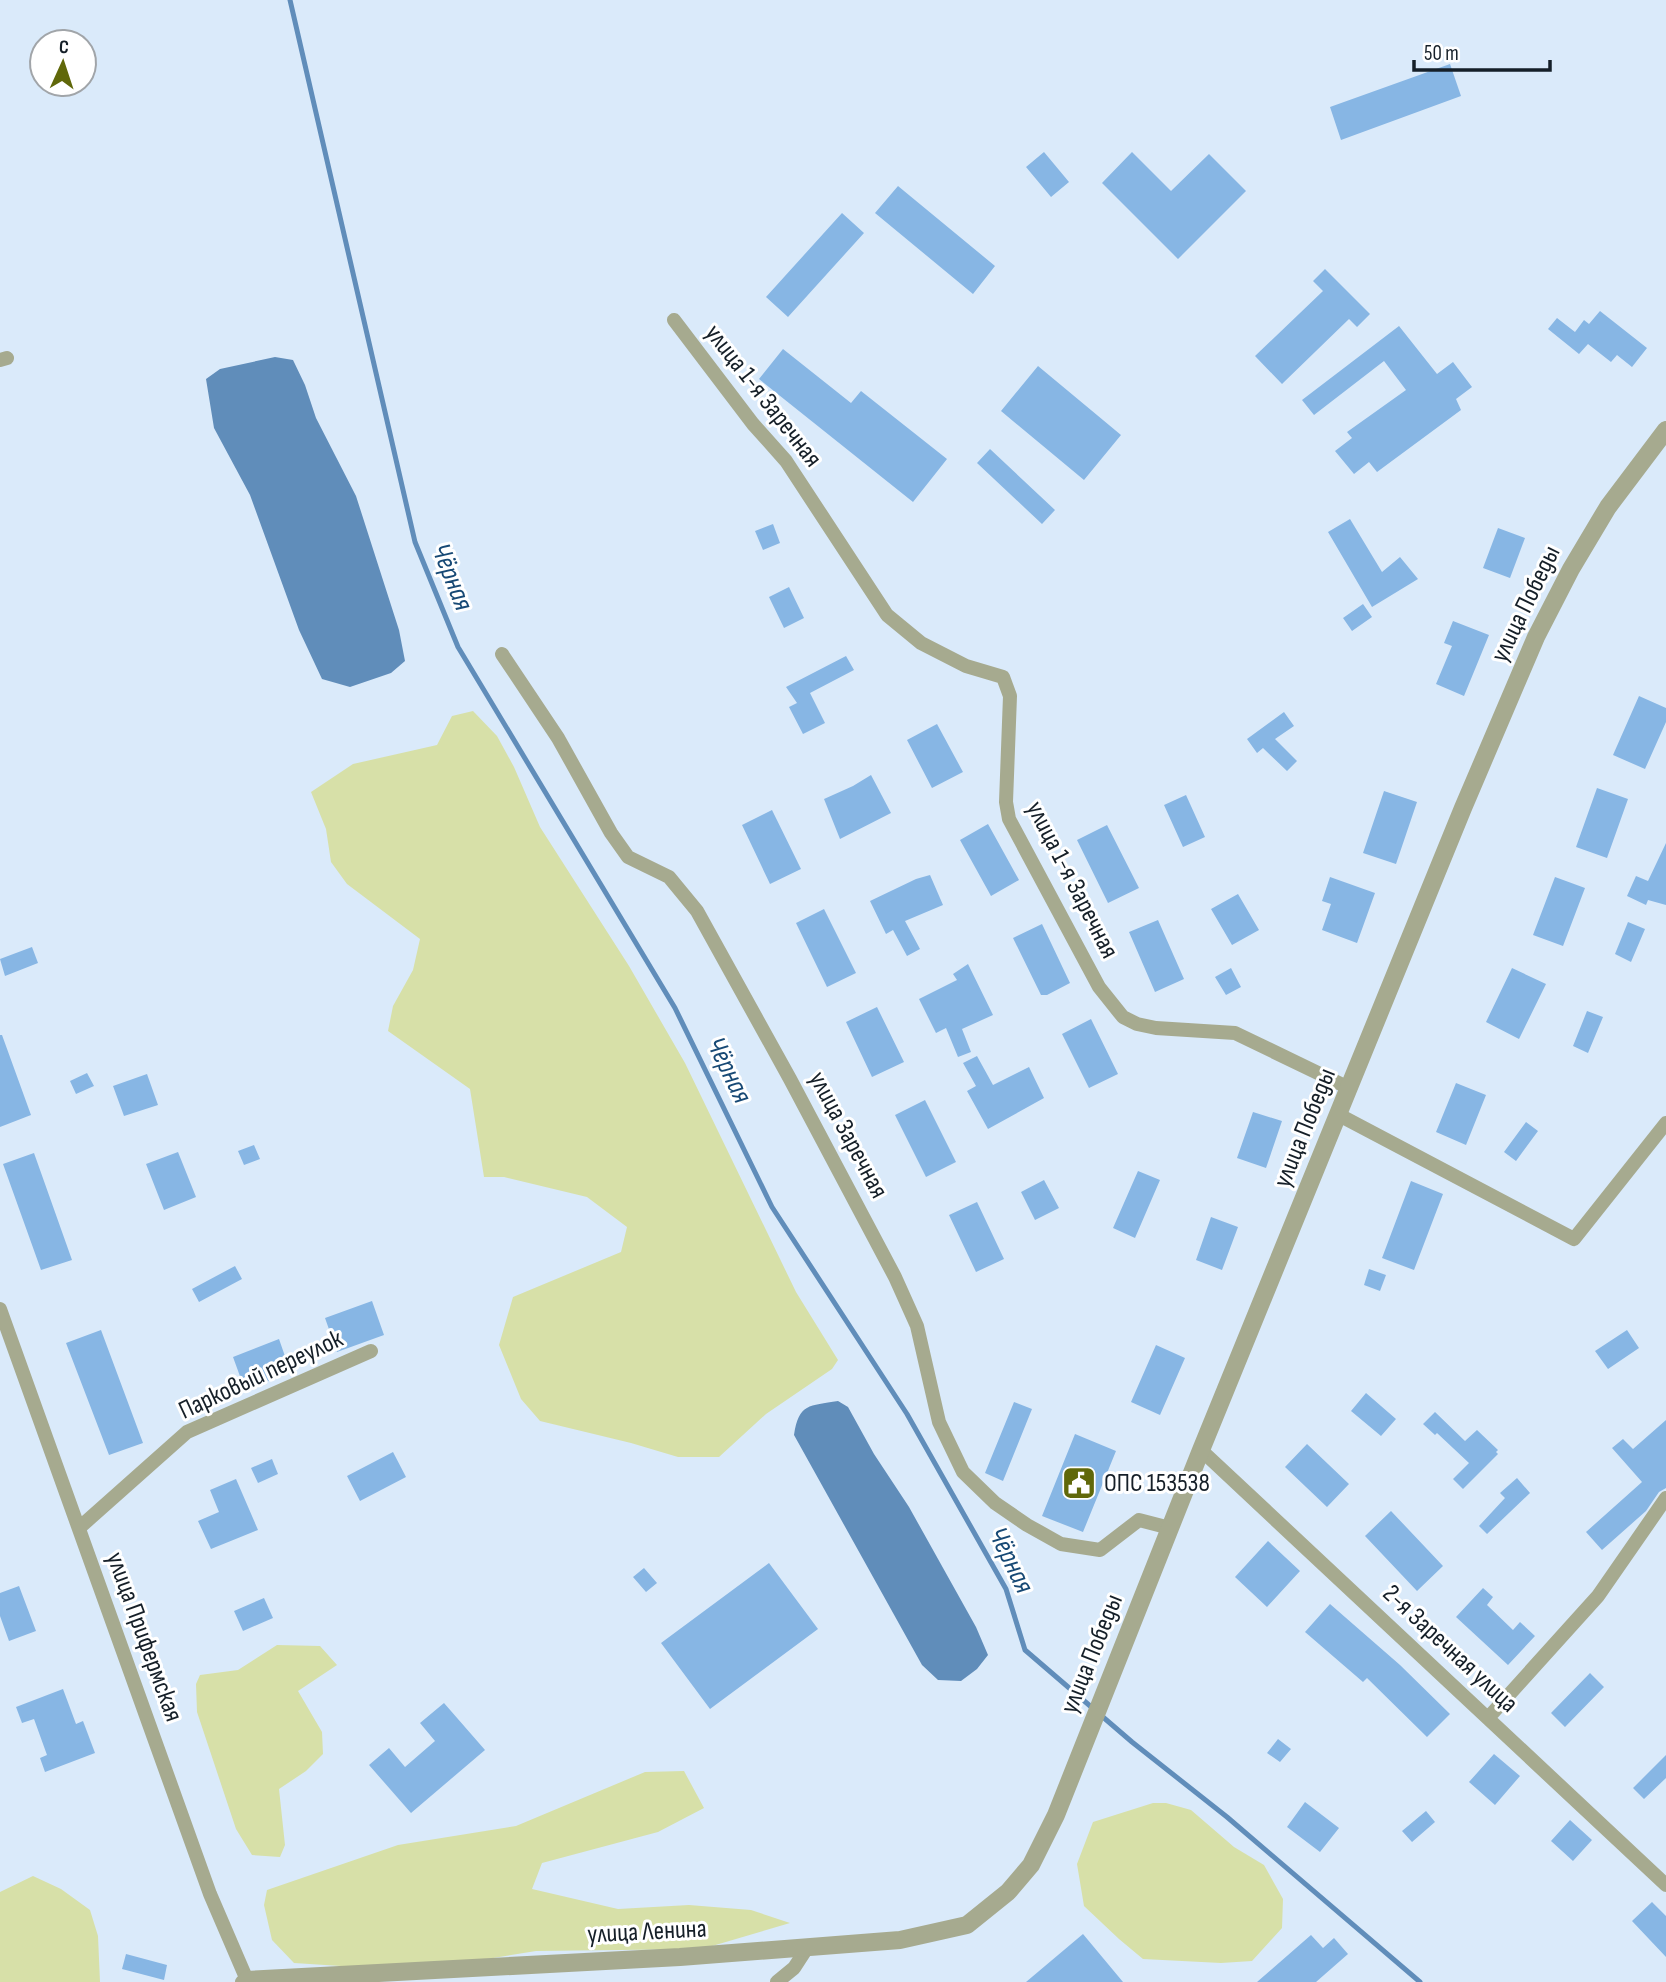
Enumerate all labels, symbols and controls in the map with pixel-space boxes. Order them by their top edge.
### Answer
north arrow [28,28,98,98]
scale bar [1414,28,1550,72]
text: С [58,36,70,59]
text: 50 m [1424,41,1459,66]
street label: улица 1-я Заречная [698,319,828,473]
water label: Чёрная [424,539,480,615]
street label: улица Победы [1485,541,1567,667]
street label: улица 1-я Заречная [1019,796,1125,964]
water label: Чёрная [699,1032,759,1109]
street label: улица Победы [1267,1064,1343,1192]
street label: улица Заречная [802,1066,894,1204]
street label: Парковый переулок [174,1323,348,1427]
public building icon: ОПС 153538 [1060,1464,1098,1502]
place label: ОПС 153538 [1104,1468,1210,1499]
water label: Чёрная [981,1522,1041,1599]
street label: улица Прифермская [99,1548,189,1726]
street label: 2-я Заречная улица [1376,1578,1524,1720]
street label: улица Победы [1054,1590,1130,1718]
street label: улица Ленина [587,1913,707,1951]

